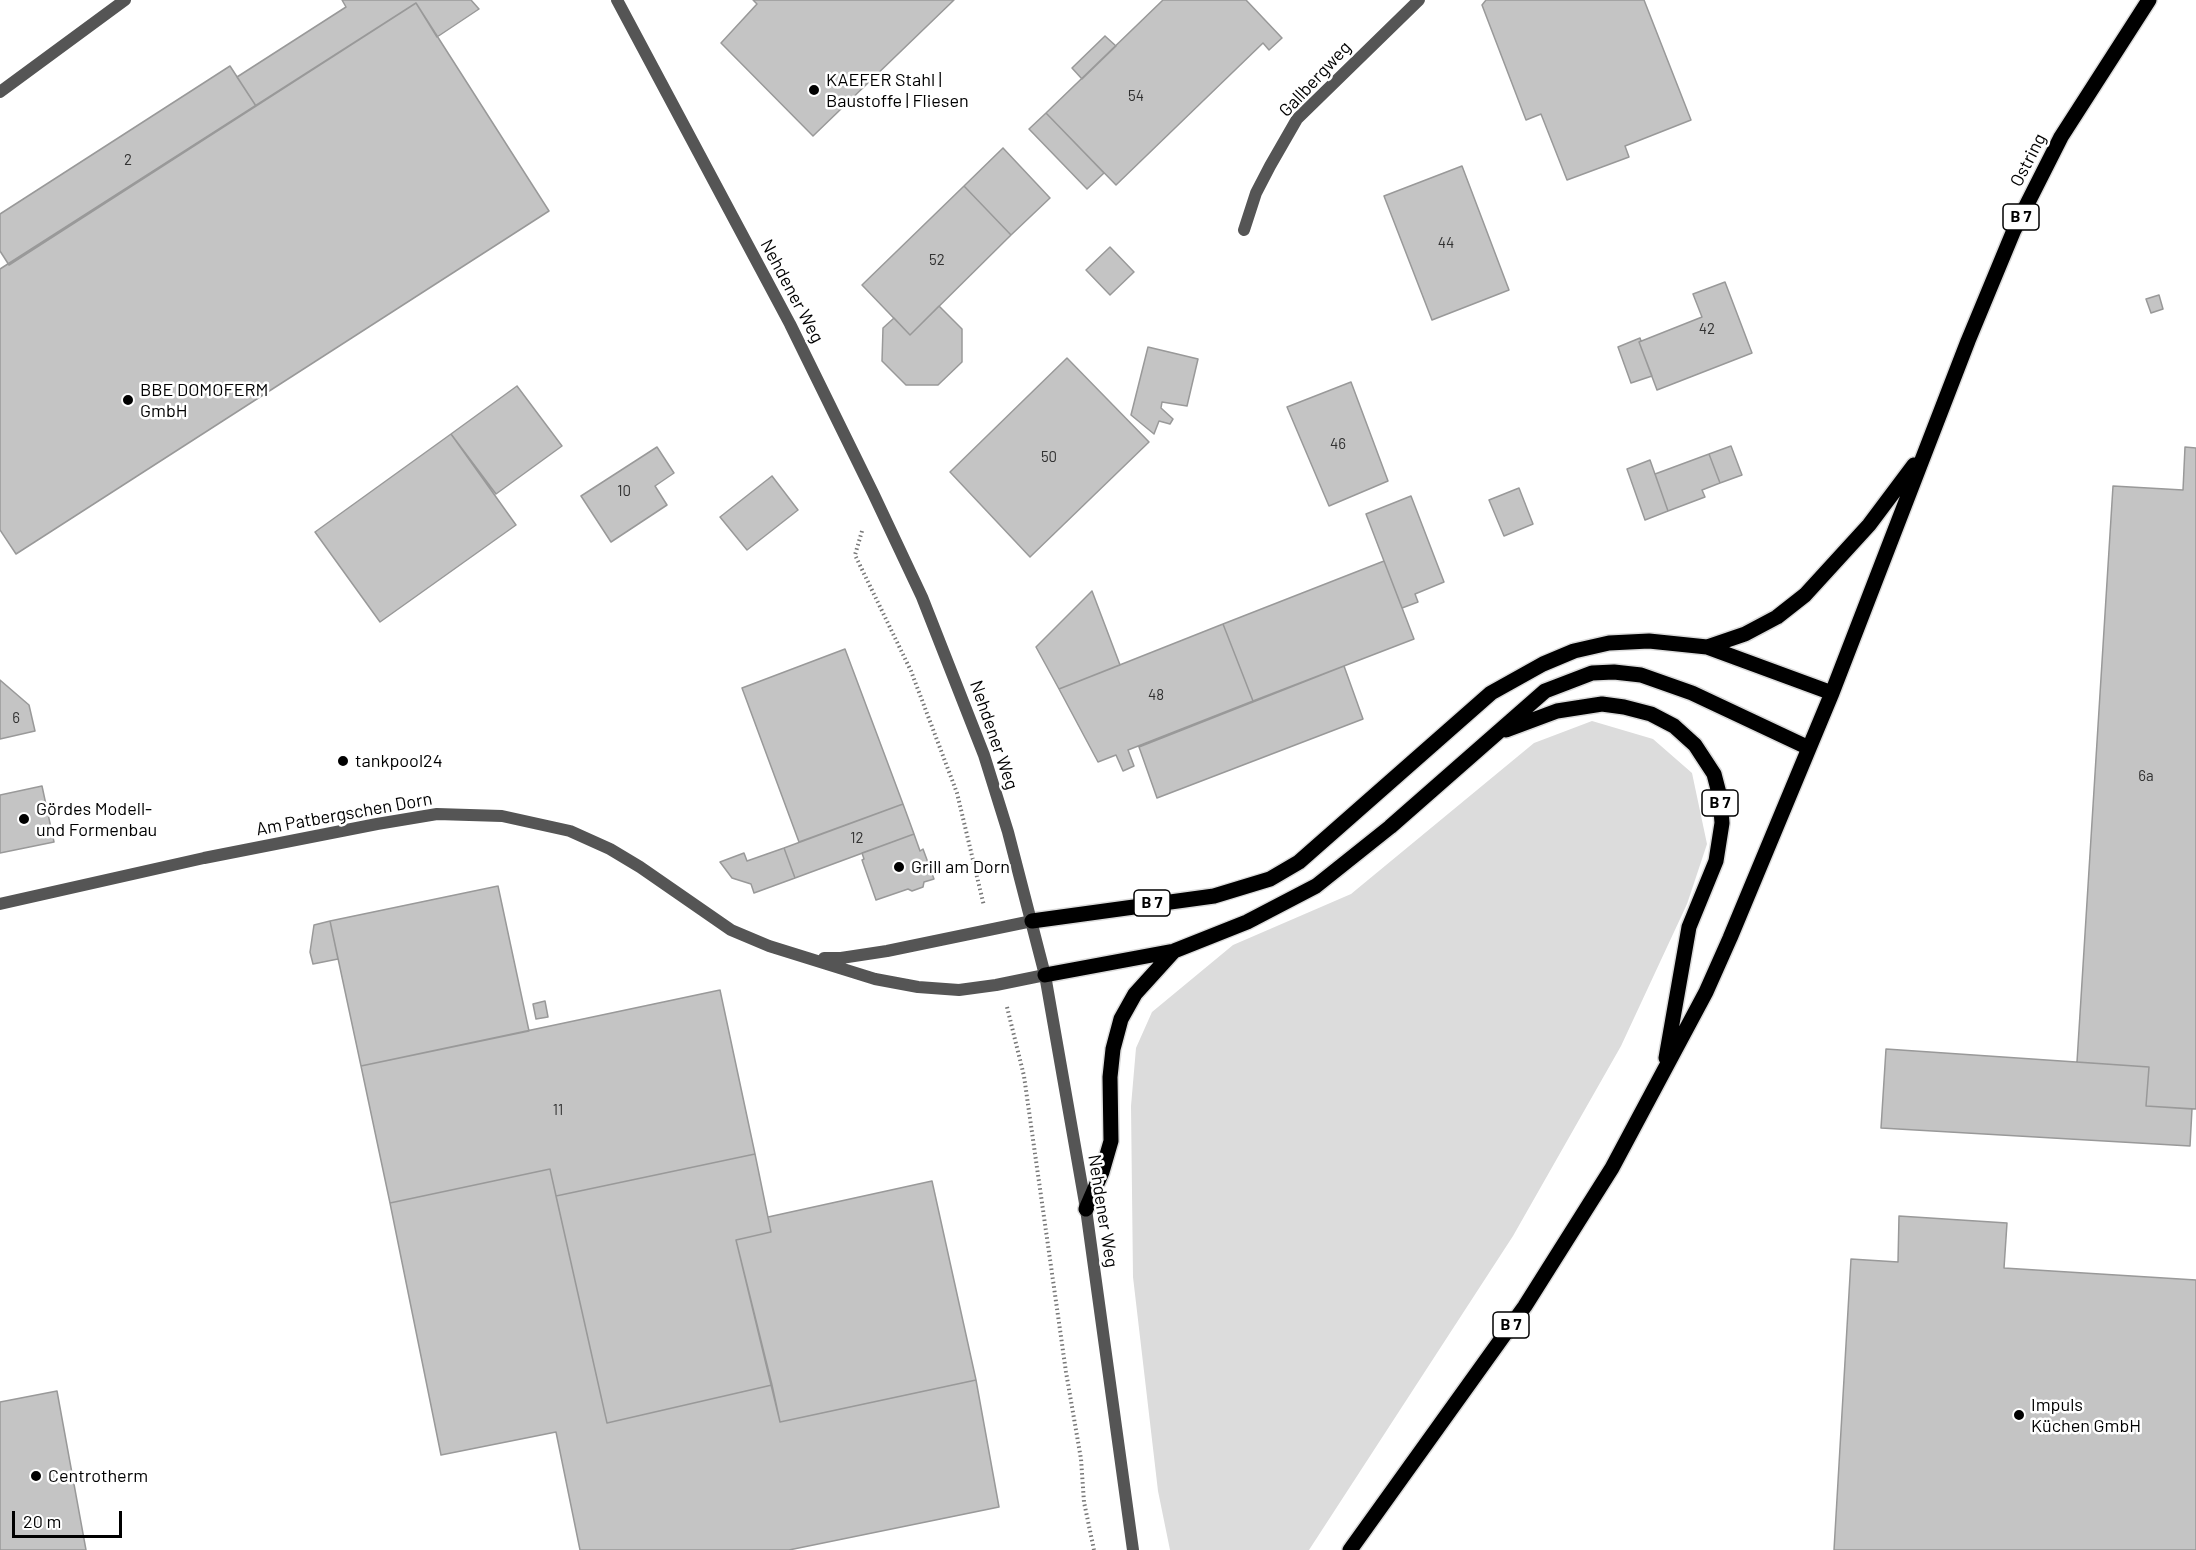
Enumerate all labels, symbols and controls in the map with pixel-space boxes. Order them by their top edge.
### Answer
street label: Gallbergweg [1275,37,1355,121]
place label: KAEFER Stahl | Baustoffe | Fliesen [826,69,969,112]
marker: KAEFER Stahl | Baustoffe | Fliesen [807,83,821,97]
house number: 54 [1128,87,1144,105]
street label: Ostring [2005,130,2051,190]
house number: 2 [124,151,132,169]
road number: B 7 [2003,204,2039,230]
house number: 44 [1438,234,1454,252]
street label: Nehdener Weg [756,236,828,346]
house number: 52 [929,251,945,269]
house number: 42 [1699,320,1715,338]
place label: BBE DOMOFERM GmbH [140,379,268,422]
marker: BBE DOMOFERM GmbH [121,393,135,407]
house number: 46 [1330,435,1346,453]
house number: 50 [1041,448,1057,466]
house number: 10 [617,482,631,500]
street label: Nehdener Weg [965,677,1023,793]
house number: 48 [1148,686,1164,704]
house number: 6 [12,709,20,727]
place label: tankpool24 [355,750,443,772]
marker: tankpool24 [336,754,350,768]
house number: 6a [2138,767,2154,785]
street label: Am Patbergschen Dorn [254,788,434,840]
road number: B 7 [1702,790,1738,816]
place label: Gördes Modell- und Formenbau [36,798,157,840]
marker: Gördes Modell- und Formenbau [17,812,31,826]
house number: 12 [850,829,864,847]
place label: Grill am Dorn [911,856,1010,878]
marker: Grill am Dorn [892,860,906,874]
road number: B 7 [1134,890,1170,916]
house number: 11 [553,1101,563,1119]
street label: Nehdener Weg [1083,1153,1123,1269]
road number: B 7 [1493,1312,1529,1338]
place label: Impuls Küchen GmbH [2031,1394,2141,1436]
marker: Impuls Küchen GmbH [2012,1408,2026,1422]
place label: Centrotherm [48,1465,148,1487]
marker: Centrotherm [29,1469,43,1483]
scale bar [15,1499,124,1537]
text: 20 m [23,1510,61,1532]

